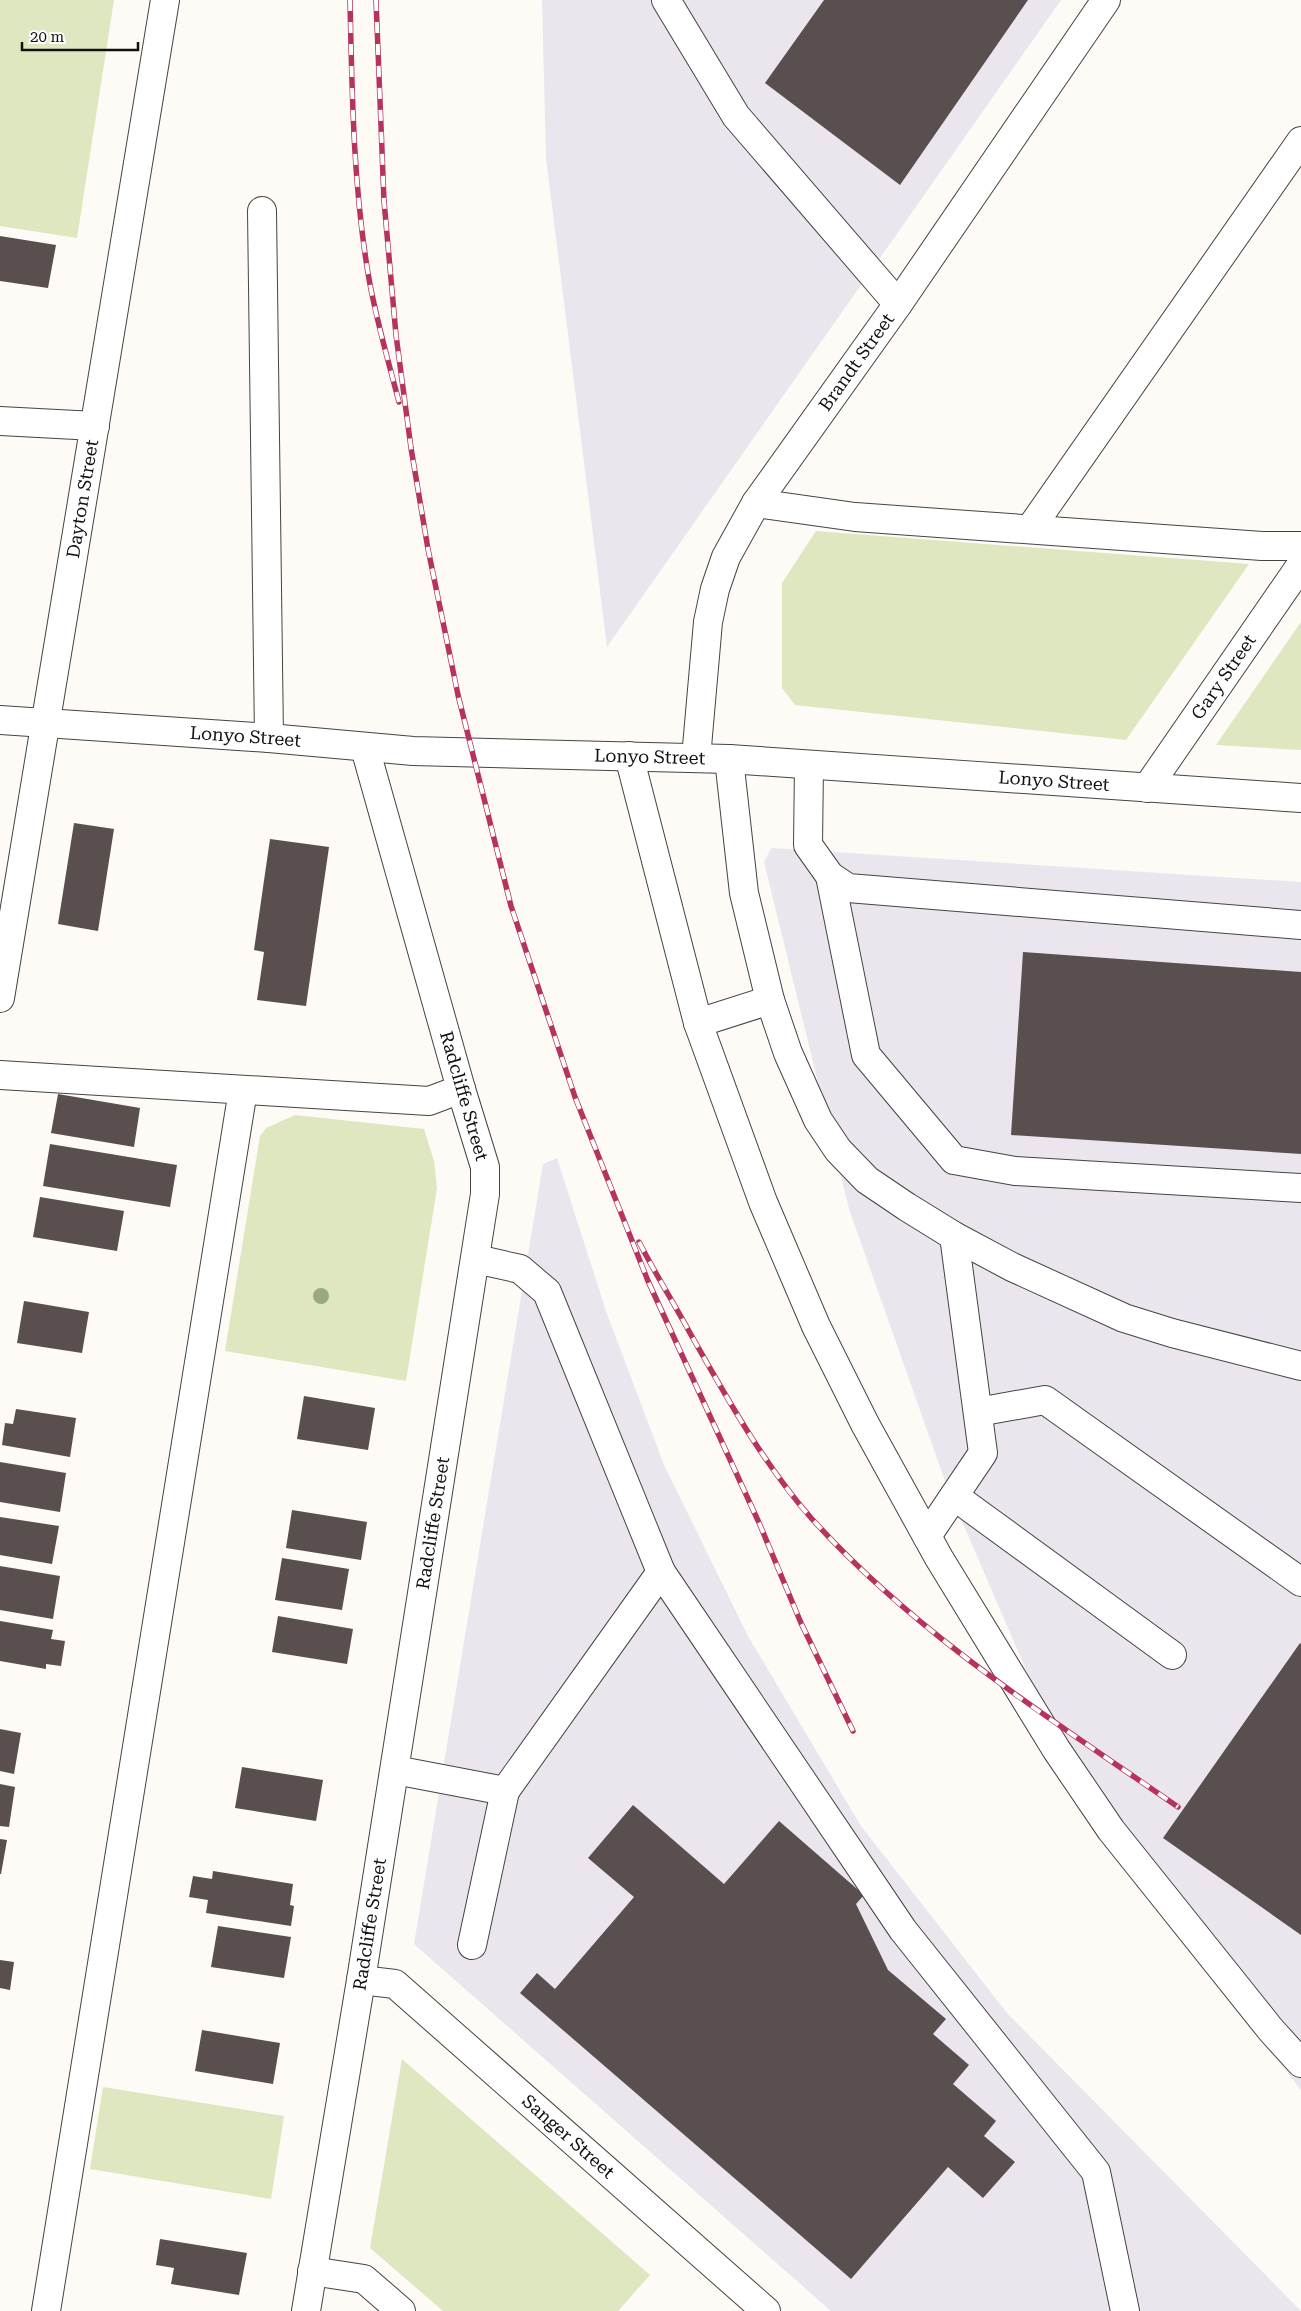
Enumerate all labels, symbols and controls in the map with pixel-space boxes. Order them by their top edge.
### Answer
scale bar [22,20,139,52]
text: 20 m [30,28,65,46]
street label: Brandt Street [814,309,898,415]
street label: Dayton Street [62,438,102,560]
street label: Gary Street [1187,630,1260,723]
street label: Lonyo Street [189,722,302,751]
street label: Lonyo Street [594,745,706,768]
street label: Lonyo Street [998,766,1111,795]
street label: Radcliffe Street [436,1029,493,1163]
street label: Radcliffe Street [412,1455,453,1591]
street label: Radcliffe Street [348,1856,390,1992]
street label: Sanger Street [518,2090,619,2183]

